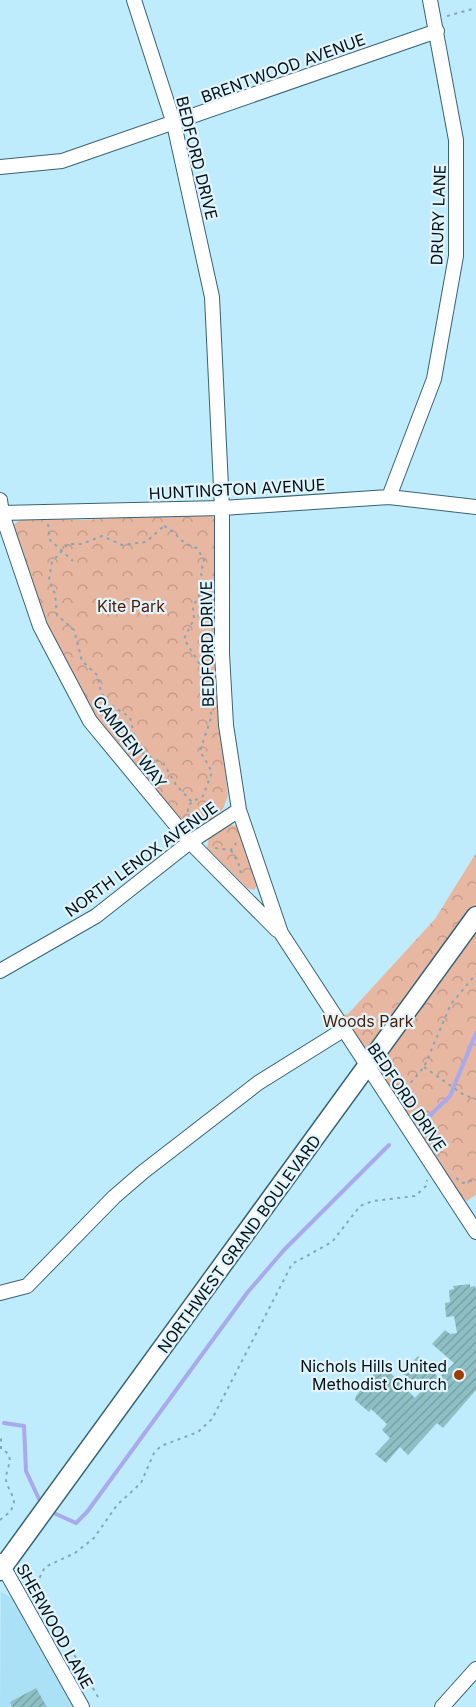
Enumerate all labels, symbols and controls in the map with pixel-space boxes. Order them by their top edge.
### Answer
street label: BRENTWOOD AVENUE [198,29,368,107]
street label: BEDFORD DRIVE [172,94,222,222]
street label: DRURY LANE [426,164,450,266]
street label: HUNTINGTON AVENUE [148,474,326,504]
street label: BEDFORD DRIVE [196,581,218,707]
park label: Kite Park [97,596,165,616]
street label: CAMDEN WAY [89,692,171,792]
street label: NORTH LENOX AVENUE [61,797,221,921]
park label: Woods Park [322,1011,414,1031]
street label: BEDFORD DRIVE [363,1039,451,1155]
street label: NORTHWEST GRAND BOULEVARD [153,1131,325,1357]
place label: Nichols Hills United Methodist Church [300,1356,447,1394]
marker: Nichols Hills United Methodist Church [452,1368,466,1382]
street label: SHERWOOD LANE [12,1560,98,1692]

